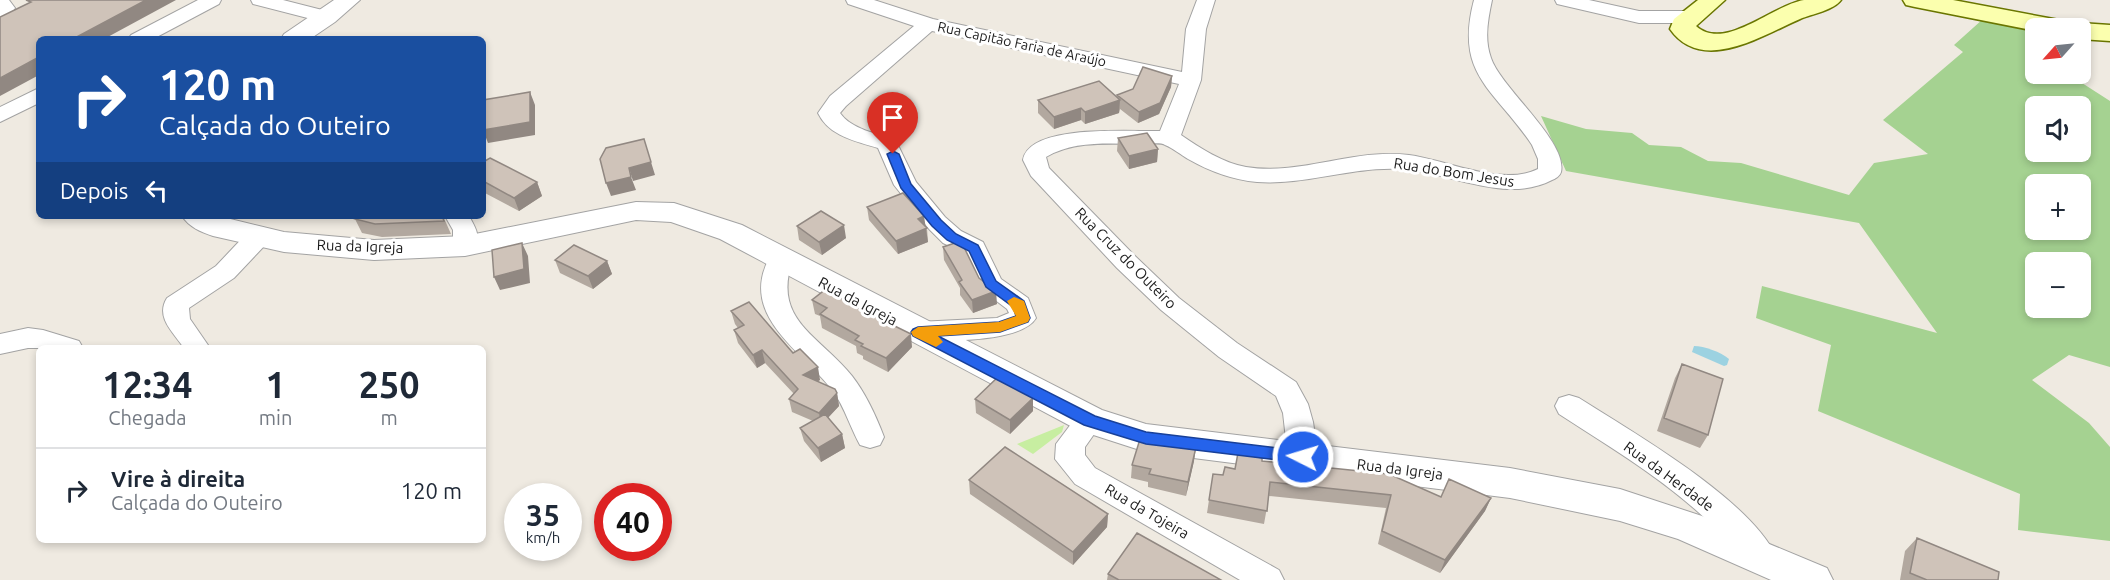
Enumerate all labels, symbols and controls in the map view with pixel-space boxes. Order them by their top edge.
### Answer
street label: Rua Capitão Faria de Araújo [936,18,1108,70]
north arrow [2025,18,2091,84]
map controls [2025,18,2091,318]
icon: right [60,60,138,138]
text: 120 m [159,61,276,108]
pin [867,92,918,154]
button: sound [2025,96,2091,162]
icon: arrive [876,101,909,134]
text: Calçada do Outeiro [159,110,391,140]
street label: Rua do Bom Jesus [1392,154,1516,190]
icon: left [140,174,173,207]
button: + [2025,174,2091,240]
text: Depois [60,178,128,203]
street label: Rua Cruz do Outeiro [1072,204,1180,312]
street label: Rua da Igreja [316,236,404,256]
button: − [2025,252,2091,318]
street label: Rua da Igreja [816,273,900,329]
text: 12:34 [102,364,192,405]
text: 1 [265,364,286,405]
text: 250 [359,364,420,405]
text: Chegada [108,406,187,429]
text: min [259,406,292,429]
text: m [381,406,398,429]
position arrow [1271,425,1335,489]
street label: Rua da Herdade [1621,438,1717,514]
street label: Rua da Igreja [1356,455,1444,483]
text: Vire à direita [111,466,245,491]
icon: right [60,474,93,507]
text: 120 m [401,478,462,503]
street label: Rua da Tojeira [1102,480,1192,542]
speed limit sign: 40 [594,483,672,561]
text: Calçada do Outeiro [111,491,283,514]
text: 35 [526,498,560,532]
text: km/h [526,529,560,546]

